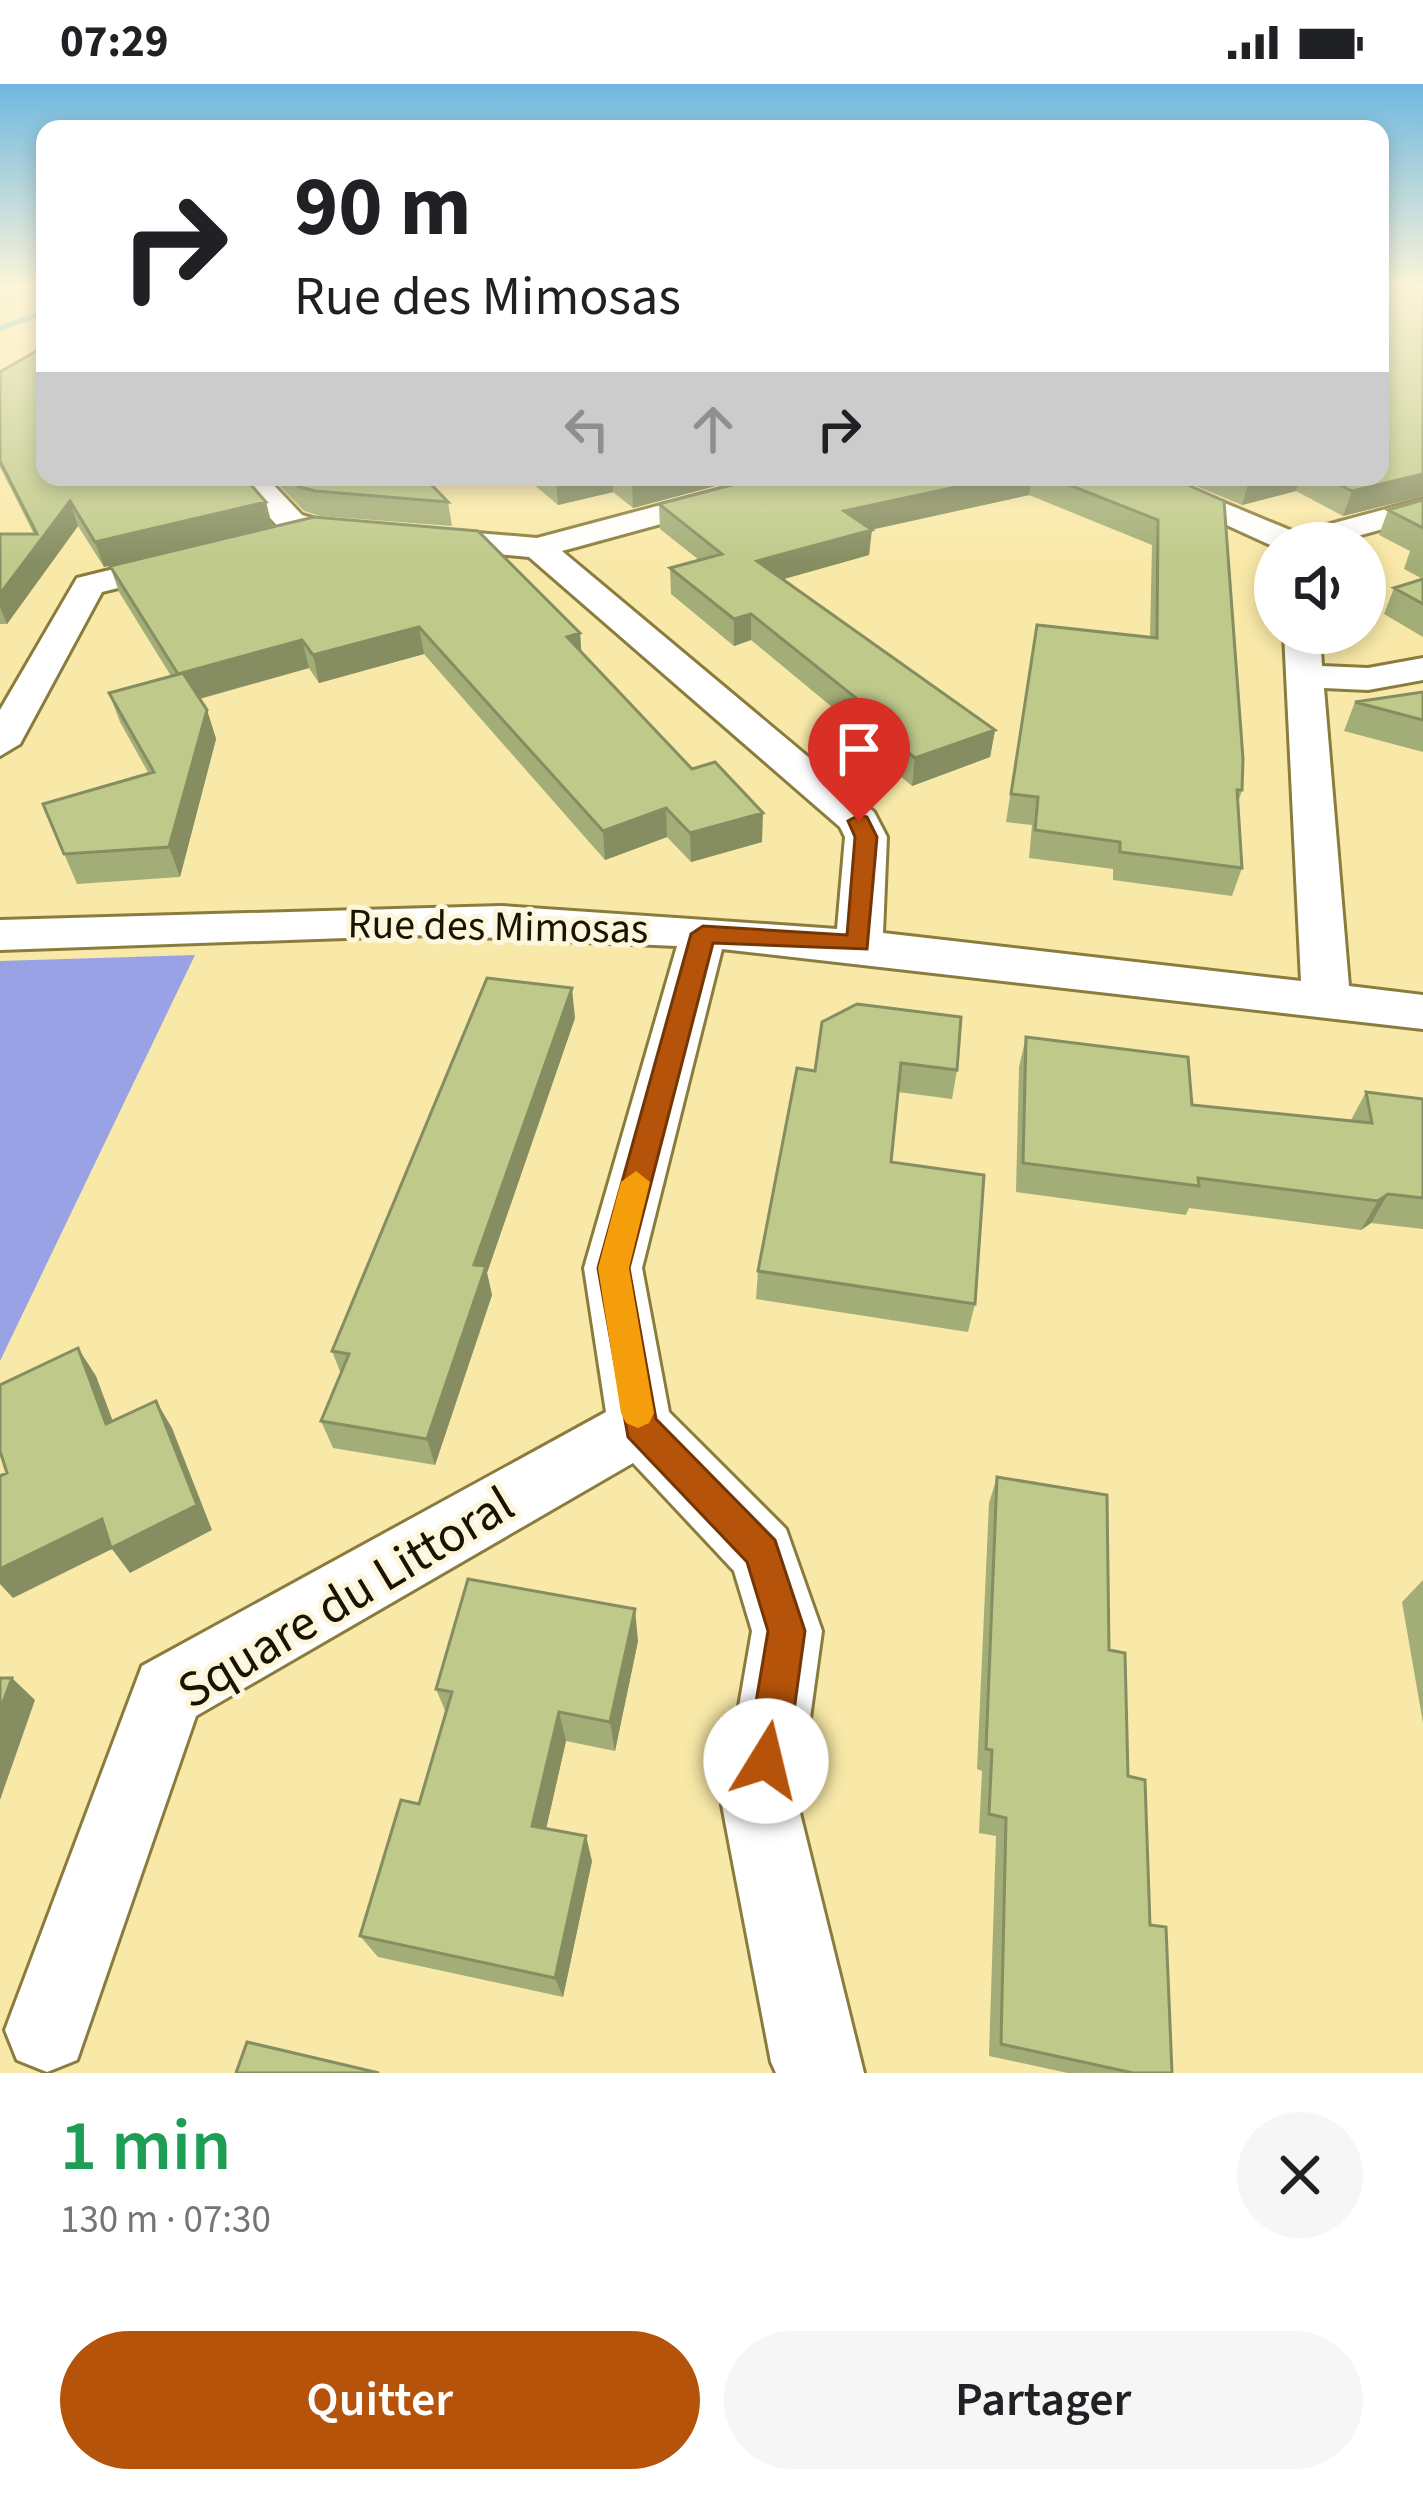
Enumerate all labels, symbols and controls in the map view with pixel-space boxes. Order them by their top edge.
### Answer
text: 07:29 [60,10,169,74]
text: 90 m [294,148,472,268]
icon: right [96,168,252,324]
text: Rue des Mimosas [294,259,681,336]
icon: left [554,396,620,462]
icon: ahead [680,396,746,462]
icon: right [806,396,872,462]
map controls [1254,522,1386,654]
button: sound [1254,522,1386,654]
pin [808,698,910,821]
icon: arrive [826,716,892,782]
street label: Rue des Mimosas [347,894,649,960]
street label: Square du Littoral [164,1469,528,1727]
position arrow [703,1698,829,1824]
text: 1 min [60,2095,231,2198]
button: close [1237,2112,1363,2238]
text: 130 m · 07:30 [60,2192,271,2248]
button: Quitter [60,2331,700,2469]
button: Partager [724,2331,1363,2469]

